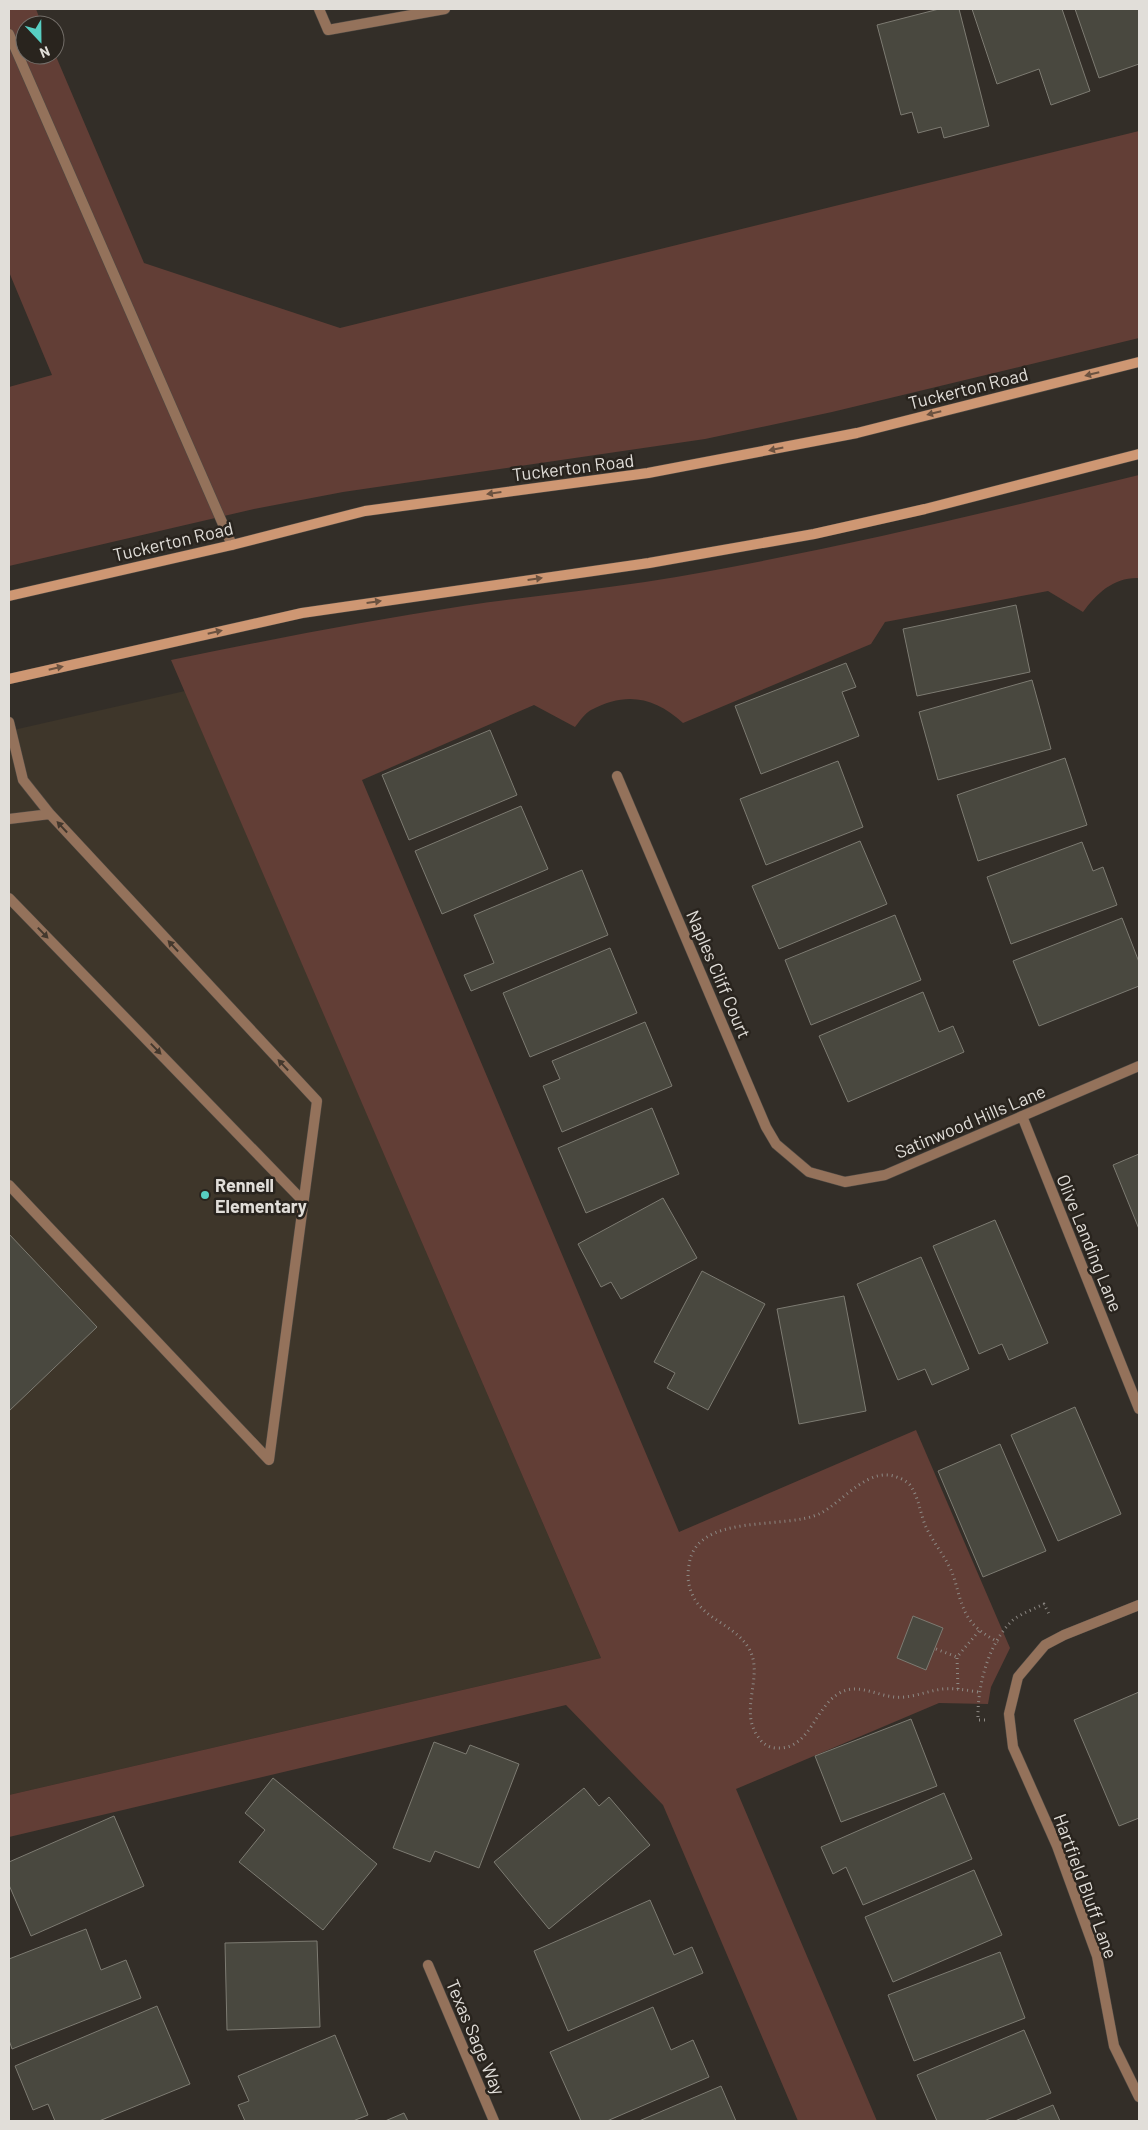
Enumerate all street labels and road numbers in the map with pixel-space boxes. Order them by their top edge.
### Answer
street label: Tuckerton Road [906,362,1030,414]
street label: Tuckerton Road [511,449,635,485]
street label: Tuckerton Road [111,516,235,566]
street label: Naples Cliff Court [682,907,756,1041]
street label: Satinwood Hills Lane [891,1079,1049,1163]
street label: Olive Landing Lane [1052,1171,1128,1315]
street label: Hartfield Bluff Lane [1050,1811,1122,1961]
street label: Texas Sage Way [442,1976,510,2098]

